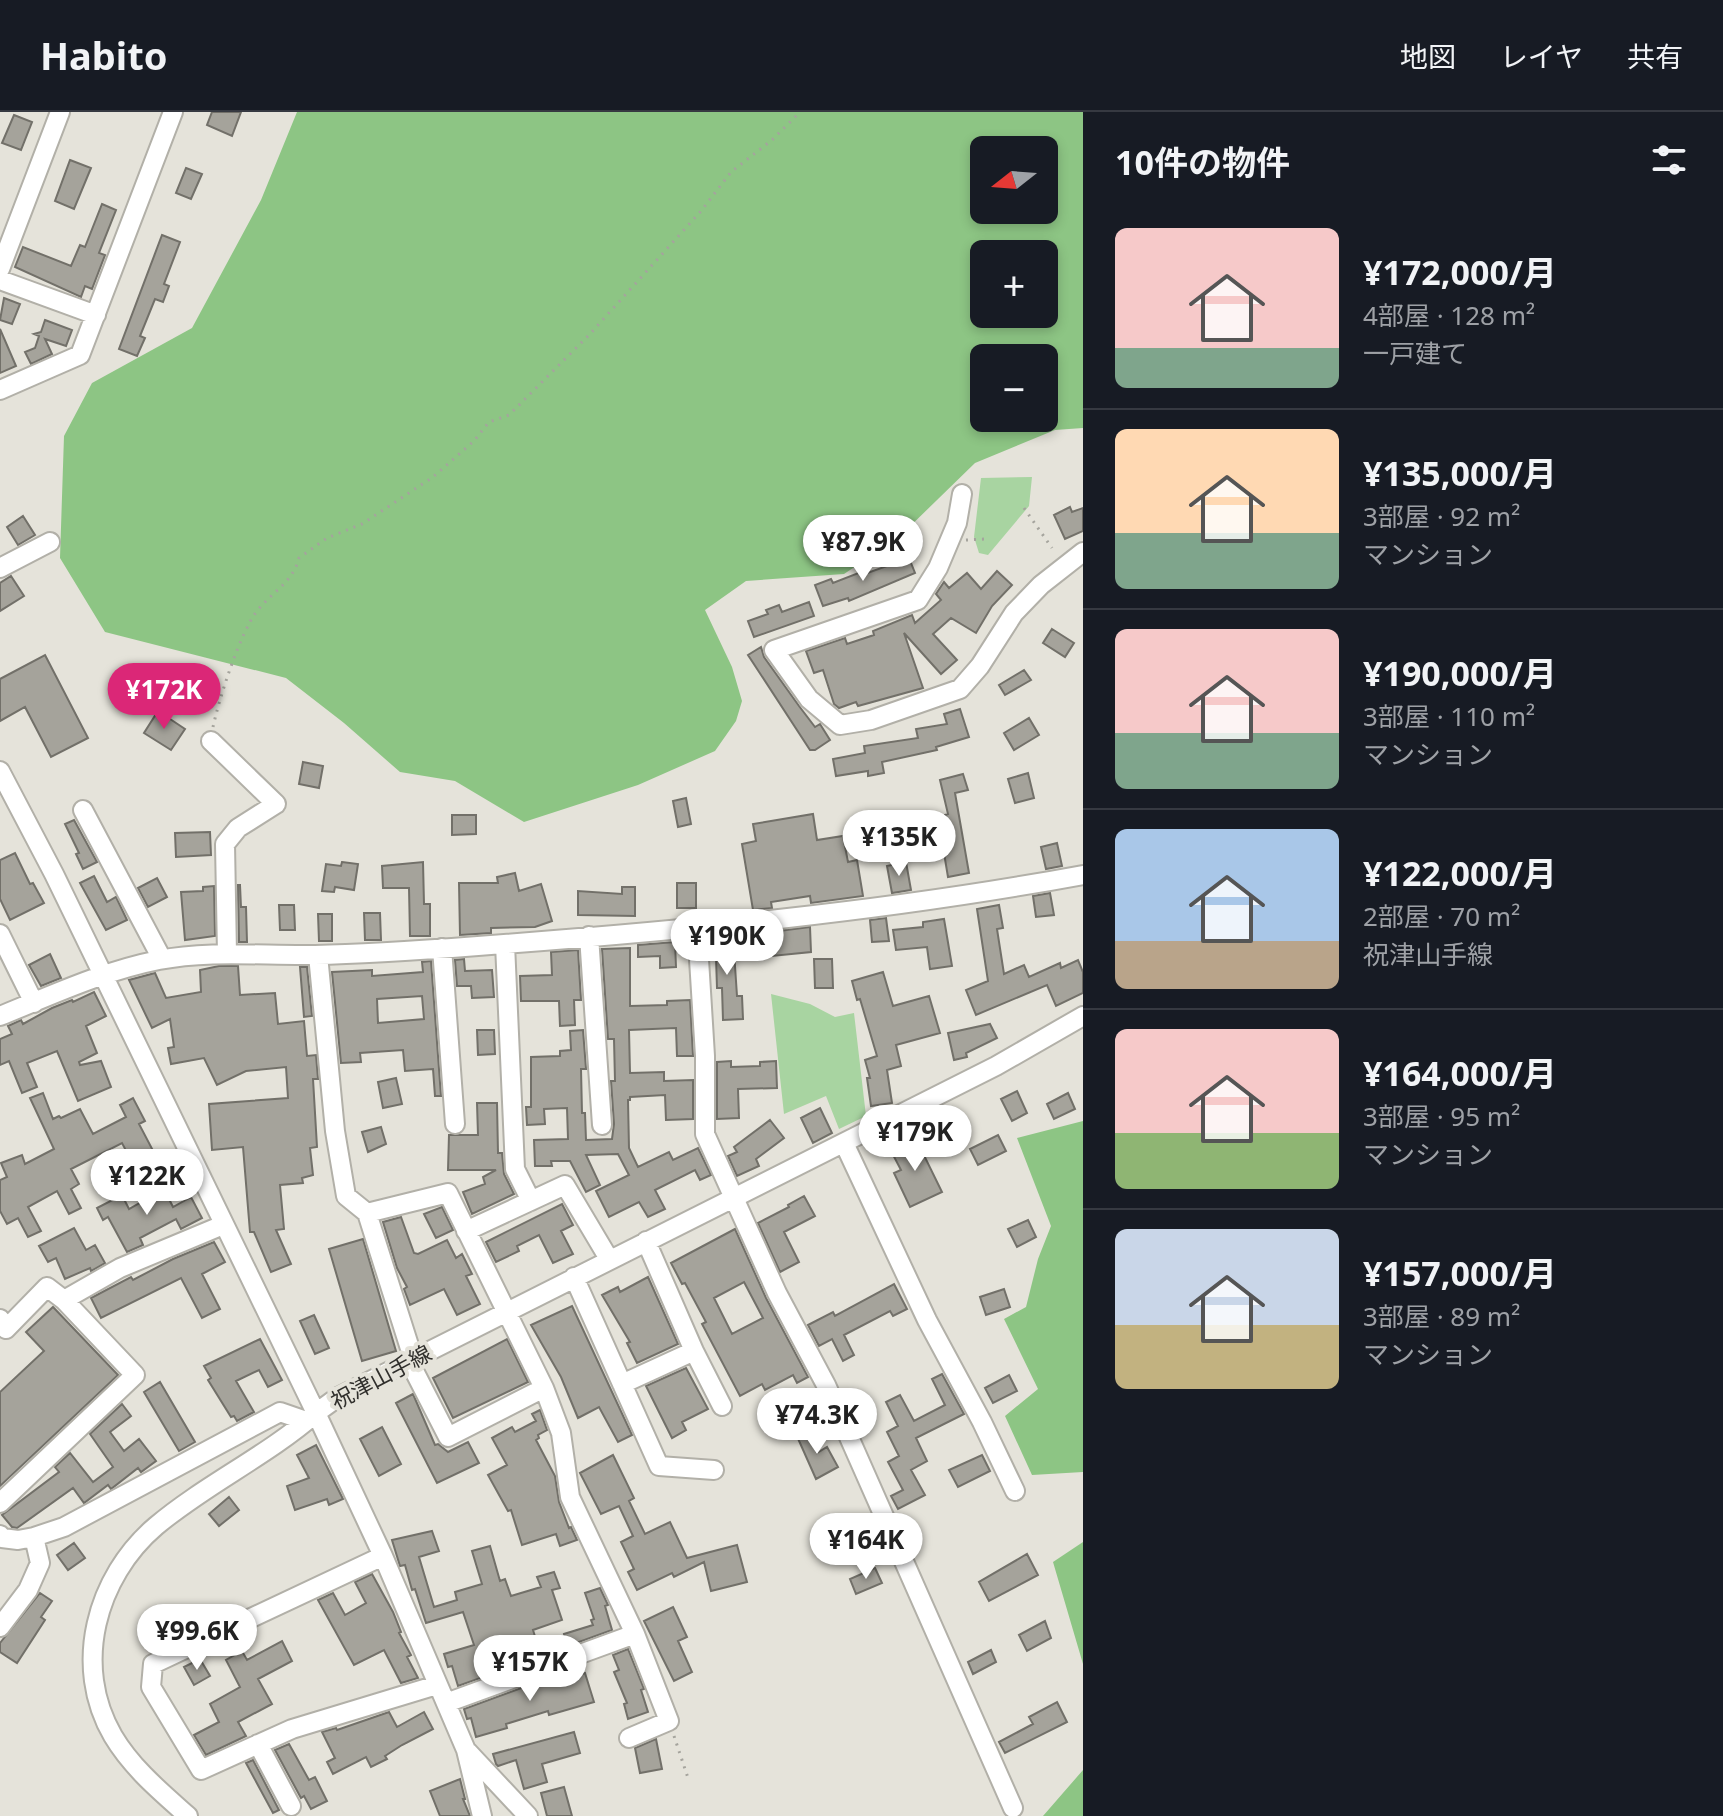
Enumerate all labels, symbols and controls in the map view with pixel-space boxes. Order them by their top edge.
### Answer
text: Habito [40,29,167,81]
text: 地図 [1400,37,1456,75]
text: レイヤ [1500,37,1583,75]
text: 共有 [1627,37,1683,75]
north arrow [970,136,1058,224]
map controls [970,136,1058,432]
icon: filters [1647,138,1691,182]
text: 10件の物件 [1115,139,1290,185]
button: + [970,240,1058,328]
text: ¥172,000/月 [1363,249,1557,295]
icon: home [1179,260,1275,356]
text: 4部屋 · 128 m² [1363,297,1535,333]
text: 一戸建て [1363,335,1467,371]
button: − [970,344,1058,432]
text: ¥135,000/月 [1363,450,1557,496]
icon: home [1179,461,1275,557]
text: 3部屋 · 92 m² [1363,498,1520,534]
pin: ¥87.9K [798,515,928,583]
text: ¥87.9K [821,523,905,559]
text: マンション [1363,536,1493,572]
text: ¥190,000/月 [1363,650,1557,696]
icon: home [1179,661,1275,757]
pin: ¥172K [108,663,220,731]
text: ¥172K [126,671,202,707]
text: 3部屋 · 110 m² [1363,698,1535,734]
text: マンション [1363,736,1493,772]
pin: ¥135K [843,810,955,878]
text: ¥135K [861,818,937,854]
text: ¥122,000/月 [1363,850,1557,896]
icon: home [1179,861,1275,957]
text: 2部屋 · 70 m² [1363,898,1520,934]
pin: ¥190K [671,909,783,977]
text: ¥190K [689,917,765,953]
text: 祝津山手線 [1363,936,1493,972]
text: ¥164,000/月 [1363,1050,1557,1096]
icon: home [1179,1061,1275,1157]
text: 3部屋 · 95 m² [1363,1098,1520,1134]
pin: ¥179K [859,1105,971,1173]
text: ¥179K [877,1113,953,1149]
text: マンション [1363,1136,1493,1172]
pin: ¥122K [91,1149,203,1217]
text: ¥122K [109,1157,185,1193]
text: ¥157,000/月 [1363,1250,1557,1296]
icon: home [1179,1261,1275,1357]
text: 3部屋 · 89 m² [1363,1298,1520,1334]
text: マンション [1363,1336,1493,1372]
street label: 祝津山手線 [325,1337,436,1415]
pin: ¥74.3K [752,1388,882,1456]
text: ¥74.3K [775,1396,859,1432]
pin: ¥164K [810,1513,922,1581]
text: ¥164K [828,1521,904,1557]
pin: ¥99.6K [132,1604,262,1672]
text: ¥99.6K [155,1612,239,1648]
pin: ¥157K [474,1635,586,1703]
text: ¥157K [492,1643,568,1679]

